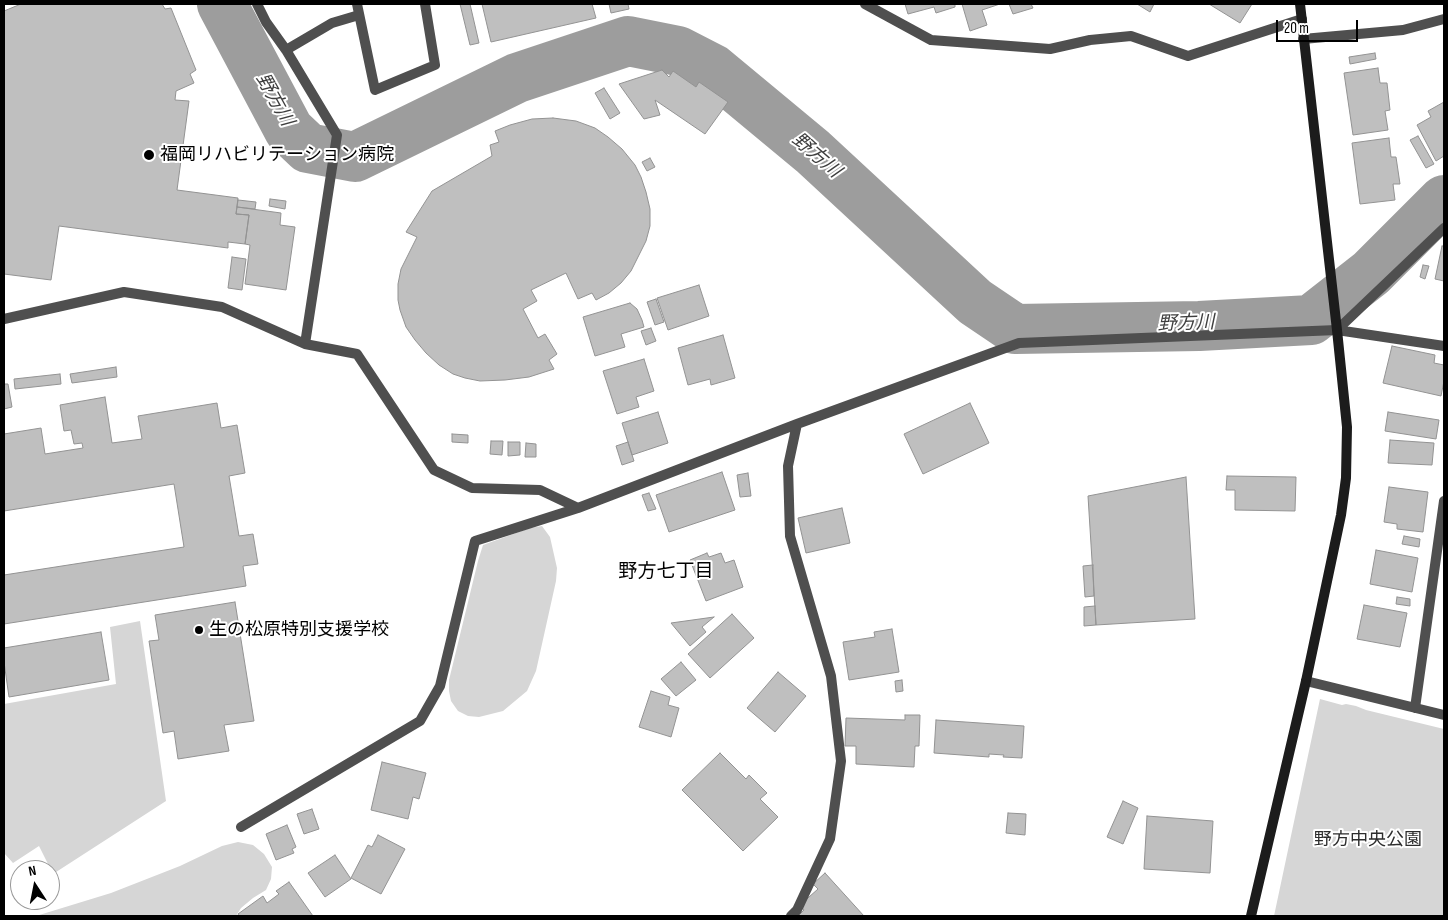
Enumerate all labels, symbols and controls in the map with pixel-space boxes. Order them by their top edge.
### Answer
scale bar [1278,10,1360,42]
text: 20 m [1284,19,1309,38]
water label: 野方川 [250,70,298,130]
water label: 野方川 [787,129,845,183]
place label: 福岡リハビリテーション病院 [160,144,394,166]
marker: 福岡リハビリテーション病院 [142,148,156,162]
water label: 野方川 [1157,312,1215,336]
district label: 野方七丁目 [619,561,713,583]
place label: 生の松原特別支援学校 [209,619,389,641]
marker: 生の松原特別支援学校 [193,624,205,636]
park label: 野方中央公園 [1314,829,1422,851]
north arrow [10,860,60,910]
text: N [27,862,38,880]

